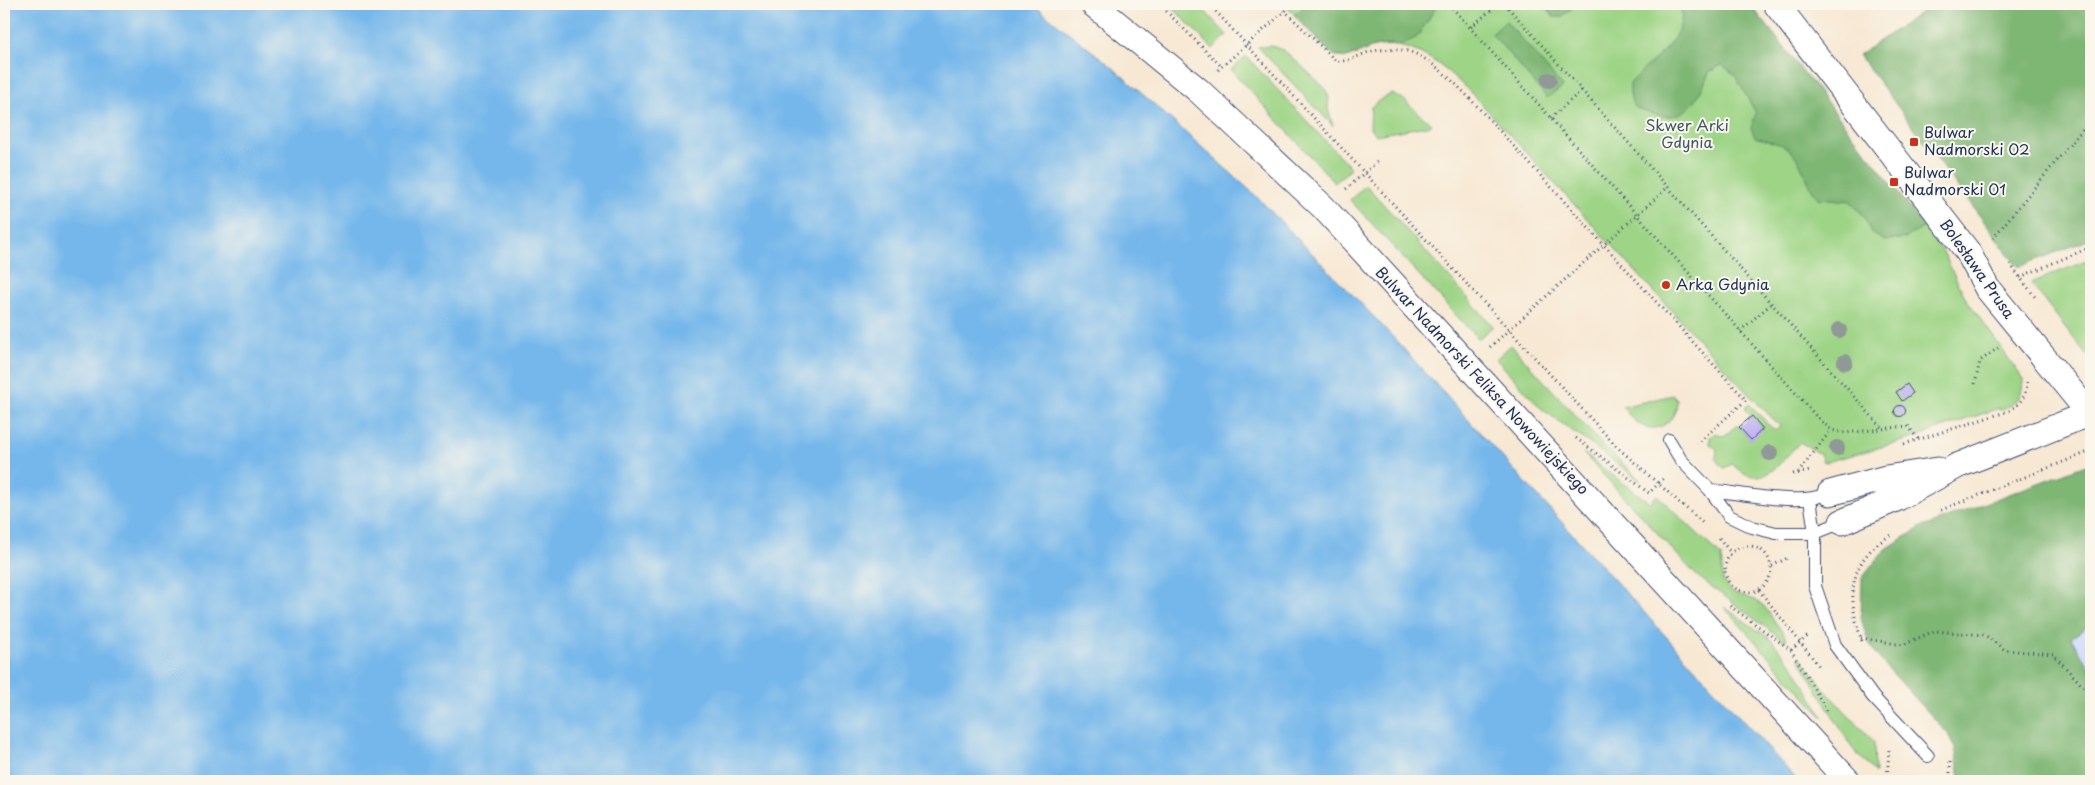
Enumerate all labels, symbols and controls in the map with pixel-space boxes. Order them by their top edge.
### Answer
park label: Skwer Arki Gdynia [1645,113,1729,153]
place label: Bulwar Nadmorski 02 [1924,120,2030,160]
marker: Bulwar Nadmorski 02 [1908,136,1920,148]
place label: Bulwar Nadmorski 01 [1904,160,2006,200]
marker: Bulwar Nadmorski 01 [1888,176,1900,188]
street label: Bolesława Prusa [1935,214,2022,323]
street label: Bulwar Nadmorski Feliksa Nowowiejskiego [1371,261,1595,499]
place label: Arka Gdynia [1676,272,1770,295]
marker: Arka Gdynia [1660,279,1672,291]

